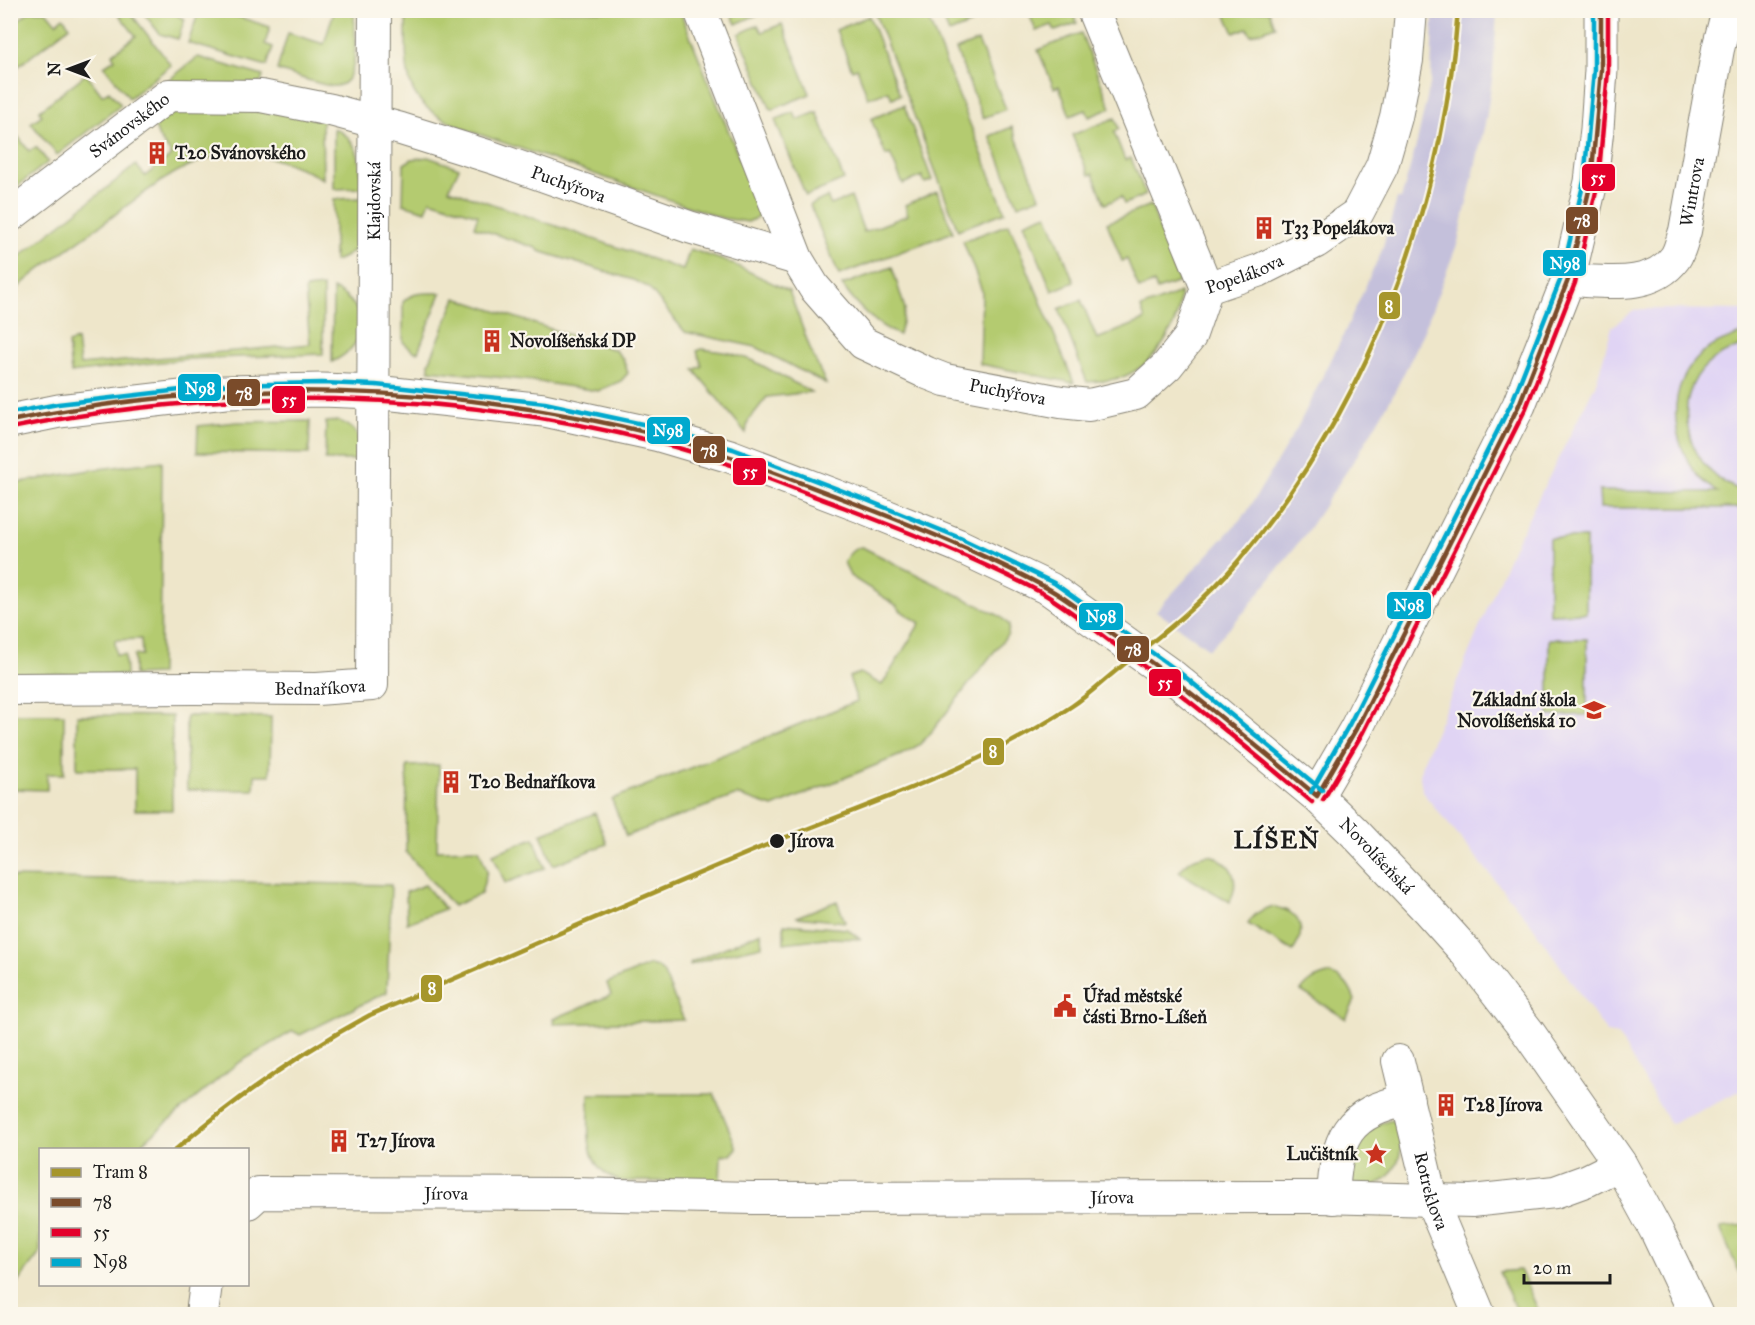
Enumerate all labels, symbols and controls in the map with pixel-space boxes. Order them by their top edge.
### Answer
north arrow [39,39,99,99]
text: N [45,62,64,76]
street label: Svánovského [85,88,174,163]
building icon: T20 Svánovského [144,140,170,166]
place label: T20 Svánovského [174,142,306,164]
street label: Wintrova [1675,155,1709,228]
street label: Klajdovská [363,161,385,241]
street label: Puchýřova [528,161,609,208]
line badge: 55 [1581,163,1616,192]
text: 55 [1591,168,1606,187]
line badge: 78 [1565,206,1599,235]
text: 78 [1573,211,1591,230]
building icon: T33 Popelákova [1251,215,1277,241]
place label: T33 Popelákova [1281,217,1394,240]
street label: Popelákova [1203,249,1287,299]
line badge: N98 [1542,249,1587,277]
text: N98 [1550,254,1580,274]
line badge: 8 [1378,291,1401,320]
text: 8 [1385,297,1393,316]
building icon: Novolíšeňská DP [479,328,505,354]
place label: Novolíšeňská DP [510,330,637,352]
line badge: N98 [177,373,222,402]
street label: Puchýřova [967,374,1048,410]
line badge: 78 [226,378,261,407]
text: N98 [185,379,215,399]
text: 78 [235,384,253,403]
line badge: 55 [271,385,306,414]
text: 55 [282,390,297,409]
line badge: N98 [646,416,691,445]
text: N98 [653,421,683,441]
line badge: 78 [692,435,726,464]
text: 78 [700,441,718,460]
line badge: 55 [732,457,767,486]
text: 55 [743,462,758,481]
line badge: N98 [1386,591,1432,620]
text: N98 [1394,596,1424,616]
line badge: N98 [1078,602,1124,631]
text: N98 [1086,607,1116,627]
line badge: 78 [1116,635,1150,663]
text: 78 [1124,640,1142,659]
line badge: 55 [1148,668,1182,697]
text: 55 [1158,673,1173,692]
street label: Bednaříkova [274,674,367,700]
place label: Základní škola Novolíšeňská 10 [1457,689,1576,732]
school or university icon: Základní škola Novolíšeňská 10 [1581,697,1607,723]
line badge: 8 [982,737,1005,766]
text: 8 [989,742,997,761]
building icon: T20 Bednaříkova [438,769,464,795]
place label: T20 Bednaříkova [468,771,596,793]
street label: Novolíšeňská [1335,813,1419,899]
district label: LÍŠEŇ [1234,824,1320,855]
place label: Jírova [788,830,834,853]
marker: Jírova [768,832,786,850]
line badge: 8 [420,974,443,1003]
text: 8 [428,979,436,998]
place label: Úřad městské části Brno-Líšeň [1083,982,1207,1028]
public building icon: Úřad městské části Brno-Líšeň [1052,993,1078,1019]
building icon: T28 Jírova [1433,1092,1459,1118]
place label: T28 Jírova [1463,1094,1543,1117]
building icon: T27 Jírova [326,1128,352,1154]
place label: T27 Jírova [356,1130,435,1153]
place icon: Lučištník [1363,1141,1389,1167]
place label: Lučištník [1287,1143,1359,1165]
legend [39,1148,249,1286]
street label: Rotreklova [1409,1149,1454,1234]
text: Tram 8 [93,1161,148,1183]
street label: Jírova [422,1183,468,1206]
street label: Jírova [1088,1186,1134,1209]
text: 78 [93,1191,112,1213]
text: 55 [93,1221,110,1243]
scale bar [1524,1247,1610,1285]
text: N98 [93,1251,128,1273]
text: 20 m [1533,1257,1571,1279]

